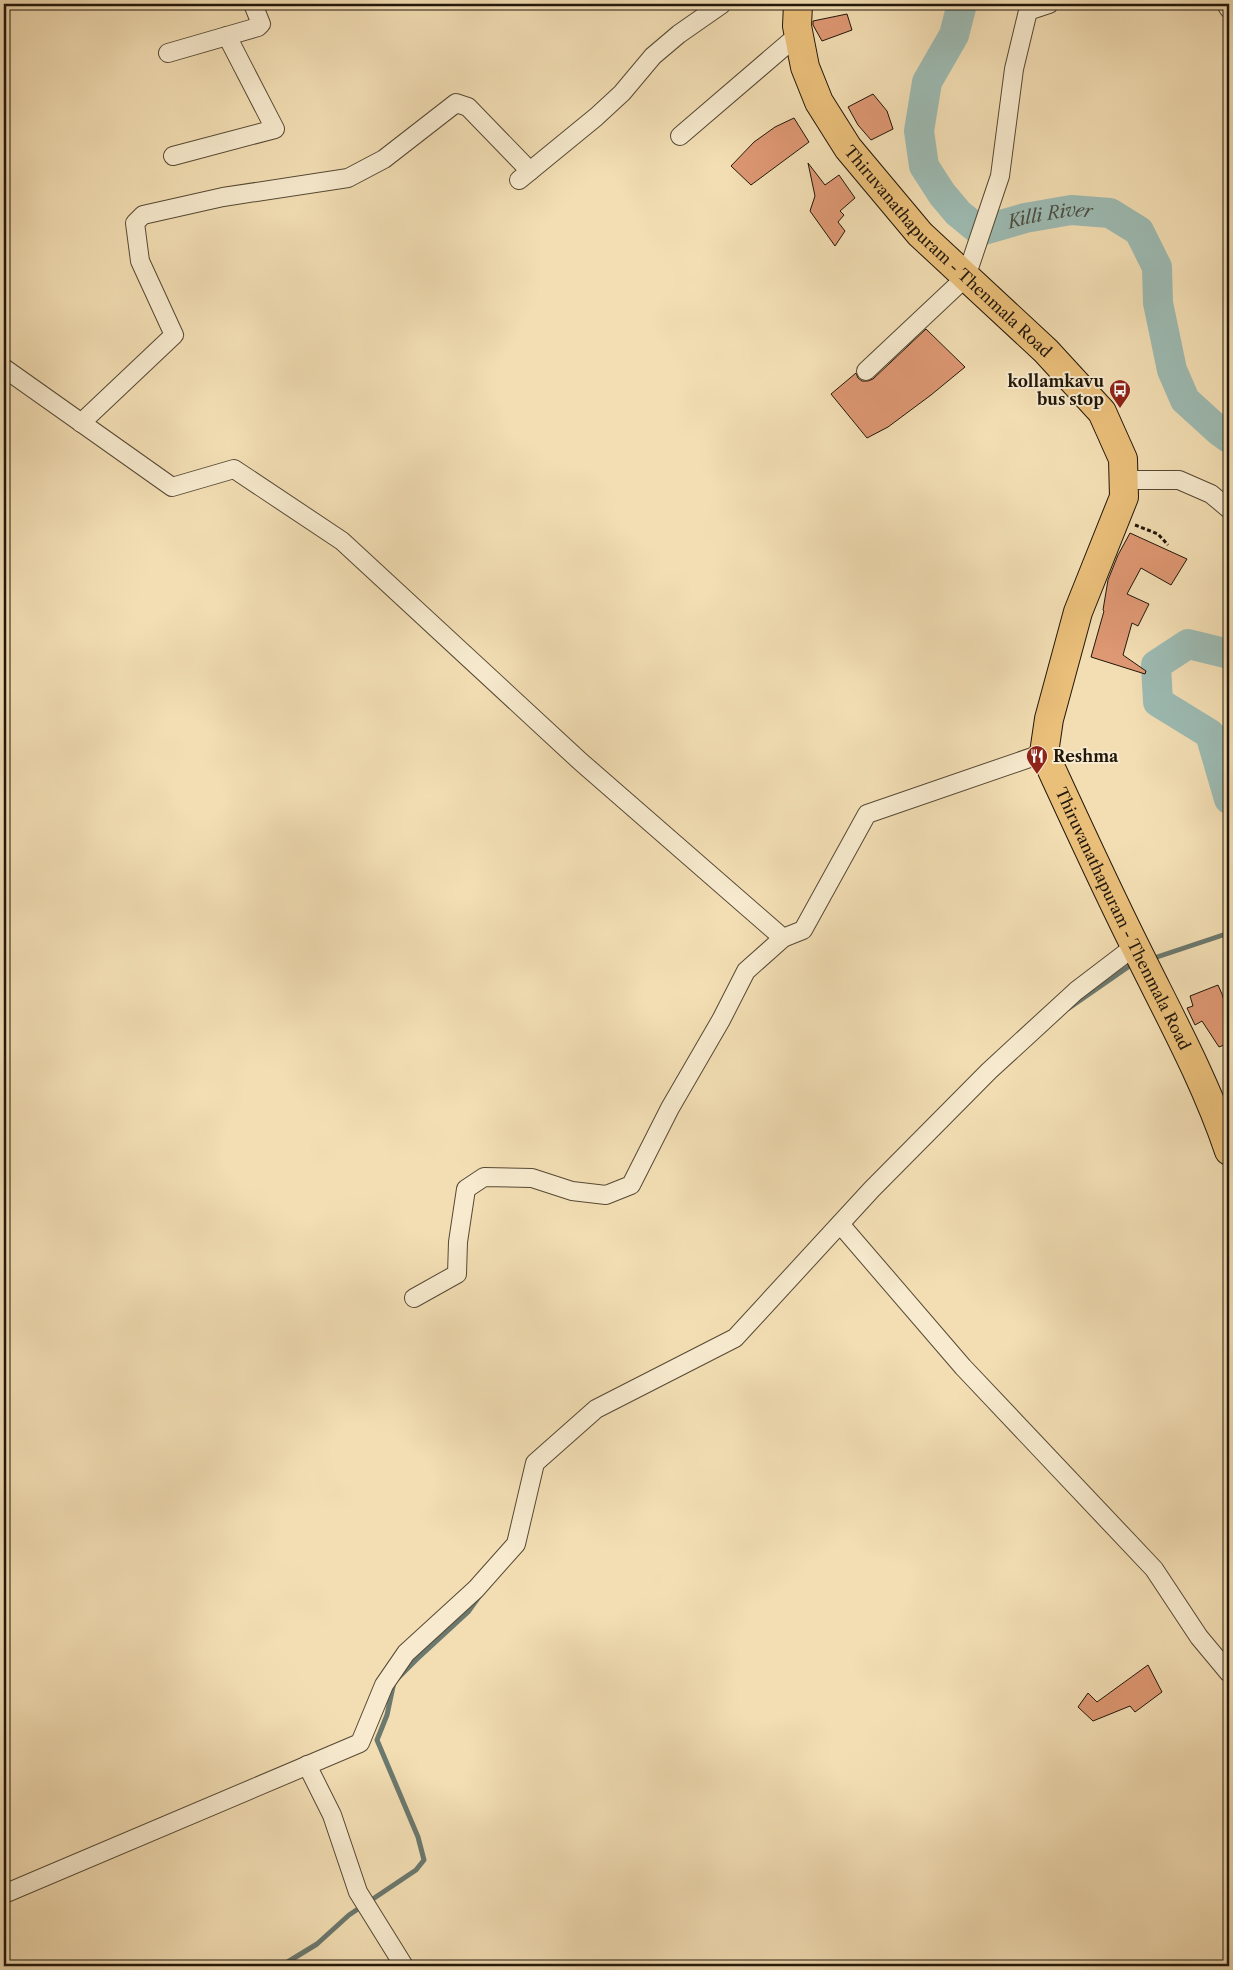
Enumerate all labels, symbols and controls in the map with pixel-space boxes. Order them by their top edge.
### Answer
street label: Thiruvanathapuram - Thenmala Road [840,141,1056,362]
water label: Killi River [1003,198,1095,234]
place label: kollamkavu bus stop [1008,371,1104,409]
bus stop icon: kollamkavu bus stop [1108,378,1132,409]
restaurant icon: Reshma [1025,744,1049,775]
place label: Reshma [1053,746,1119,766]
street label: Thiruvanathapuram - Thenmala Road [1051,784,1195,1053]

